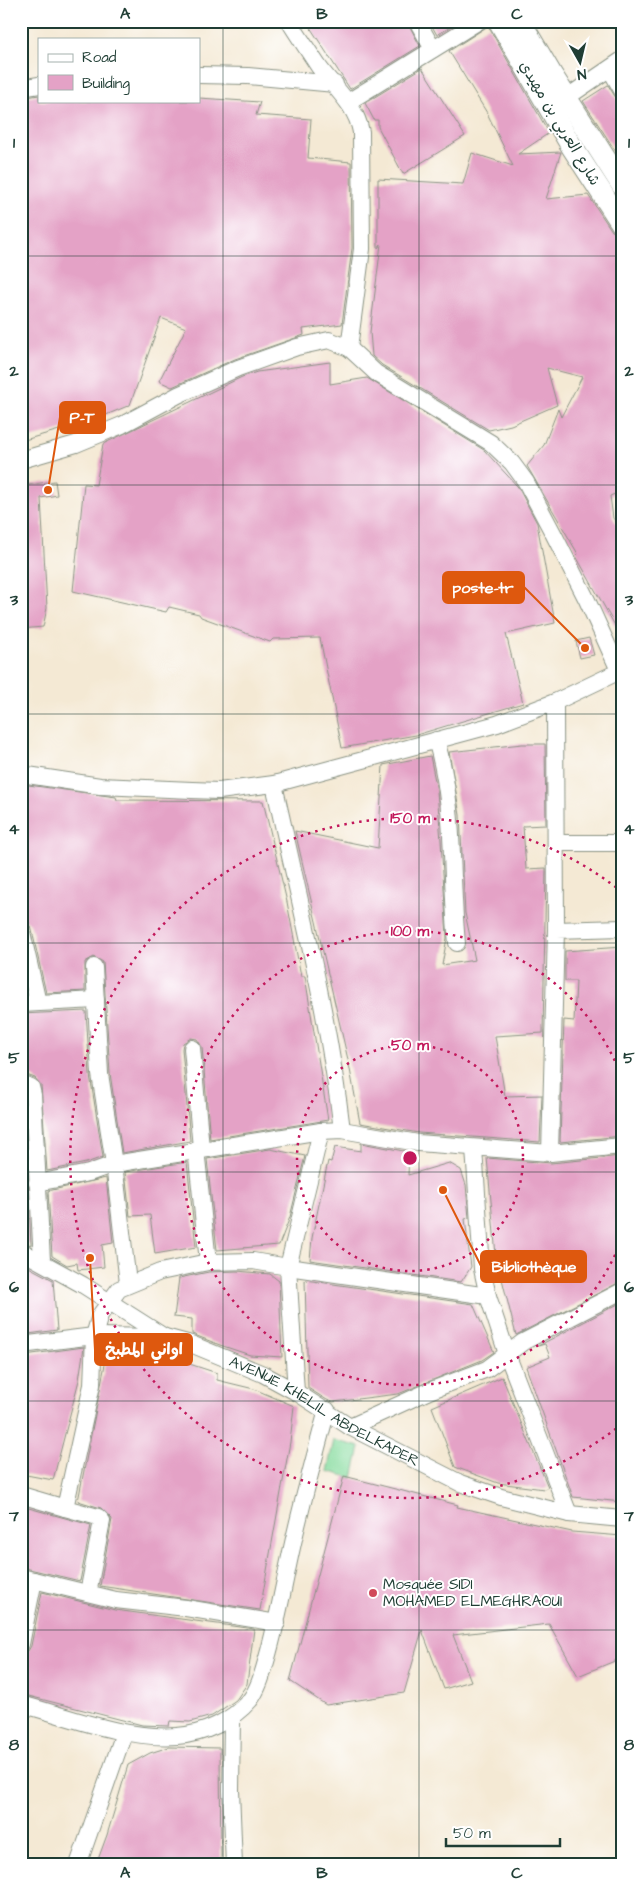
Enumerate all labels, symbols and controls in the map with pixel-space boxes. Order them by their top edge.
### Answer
text: A [120,3,131,25]
text: B [316,3,328,25]
text: C [511,3,523,25]
legend [38,38,200,102]
north arrow [556,38,606,88]
text: Road [82,47,117,68]
street label: شارع العربي بن مهيدي [512,57,605,191]
text: N [576,63,587,84]
text: Building [82,73,130,95]
text: 1 [13,132,16,154]
text: 1 [628,132,631,154]
text: 2 [8,360,19,382]
text: 2 [623,360,634,382]
callout: P-T [60,402,105,433]
text: P-T [69,407,96,429]
callout: poste-tr [443,572,524,603]
text: poste-tr [452,577,514,599]
text: 3 [9,589,19,611]
text: 3 [624,589,634,611]
text: 150 m [390,808,430,829]
text: 4 [9,818,20,840]
text: 4 [624,818,635,840]
text: 100 m [391,921,430,942]
text: 50 m [391,1035,429,1056]
text: 5 [8,1047,20,1069]
text: 5 [623,1047,635,1069]
centre of rings [401,1149,419,1167]
callout: Bibliothèque [481,1251,586,1282]
text: Bibliothèque [492,1256,577,1278]
text: 6 [9,1276,19,1298]
text: 6 [624,1276,634,1298]
callout: اواني المطبخ [95,1334,192,1365]
text: اواني المطبخ [105,1339,183,1364]
street label: AVENUE KHELIL ABDELKADER [226,1351,423,1472]
text: 7 [8,1505,19,1527]
text: 7 [623,1505,634,1527]
place label: Mosquée SIDI MOHAMED ELMEGHRAOUI [383,1574,562,1612]
marker: Mosquée SIDI MOHAMED ELMEGHRAOUI [367,1587,379,1599]
text: 8 [9,1734,20,1756]
text: 8 [624,1734,635,1756]
scale bar [446,1816,559,1848]
text: 50 m [453,1823,491,1844]
text: A [120,1862,131,1884]
text: B [316,1862,328,1884]
text: C [511,1862,523,1884]

